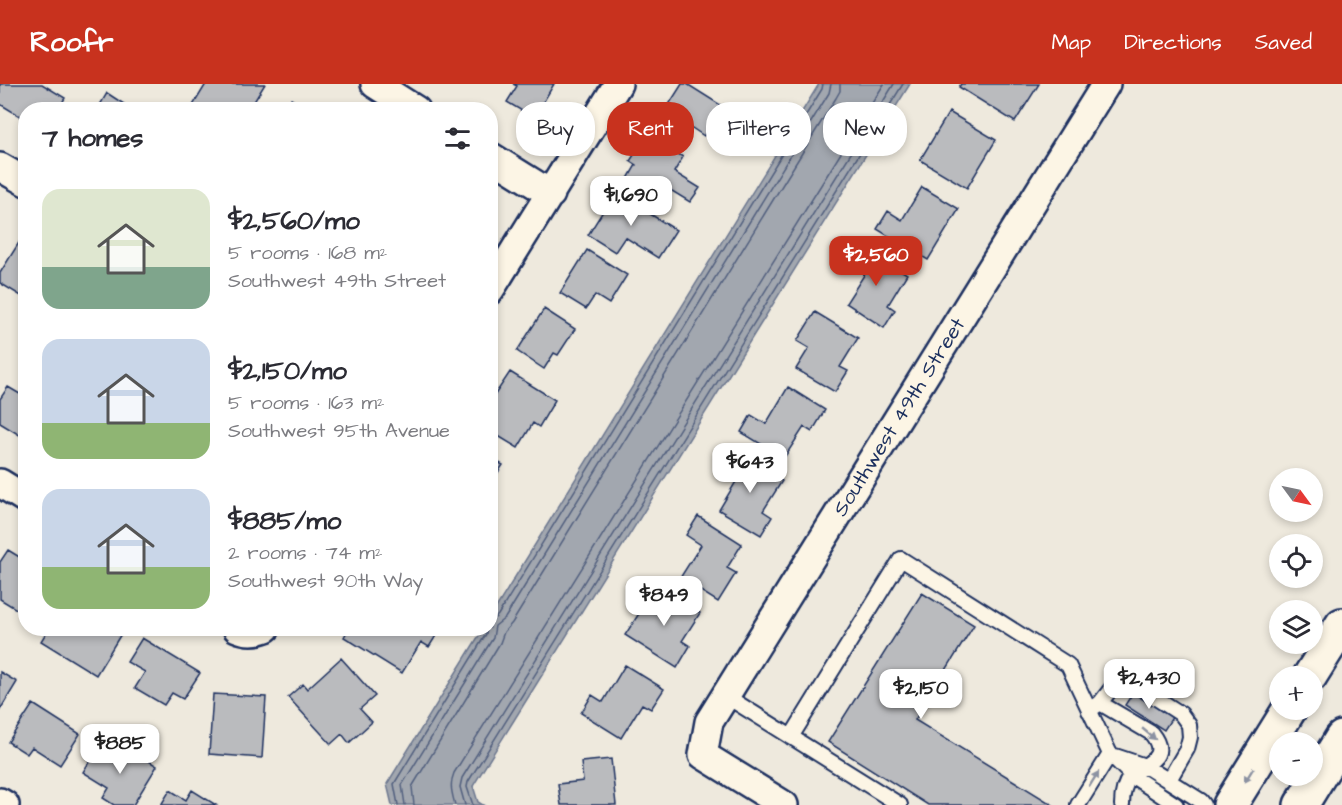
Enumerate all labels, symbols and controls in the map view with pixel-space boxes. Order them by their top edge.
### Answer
text: Roofr [30,23,114,62]
text: Map [1051,28,1091,57]
text: Directions [1124,28,1222,57]
text: Saved [1255,28,1312,57]
chip: Buy [516,102,595,156]
chip: Rent [607,102,694,156]
chip: Filters [706,102,811,156]
chip: New [823,102,907,156]
text: 7 homes [42,120,143,156]
icon: filters [441,122,474,155]
pin: $1,690 [582,176,680,227]
text: $1,690 [604,181,658,209]
text: $2,560/mo [228,203,360,239]
icon: home [90,213,162,285]
pin: $2,560 [827,236,925,287]
text: 5 rooms · 168 m² [228,239,387,267]
text: $2,560 [843,241,909,269]
text: Southwest 49th Street [228,267,446,295]
street label: Southwest 49th Street [826,312,972,522]
text: $2,150/mo [228,353,347,389]
icon: home [90,363,162,435]
text: 5 rooms · 163 m² [228,389,384,417]
text: Southwest 95th Avenue [228,417,450,445]
pin: $643 [714,443,786,494]
text: $643 [726,448,774,476]
north arrow [1269,468,1323,522]
map controls [1269,468,1323,786]
text: $885/mo [228,503,341,539]
icon: home [90,513,162,585]
button: locate [1269,534,1323,588]
text: 2 rooms · 74 m² [228,539,382,567]
text: Southwest 90th Way [228,567,423,595]
pin: $849 [628,576,700,627]
text: $849 [639,581,689,609]
button: layers [1269,600,1323,654]
pin: $2,430 [1100,659,1198,710]
text: $2,430 [1118,664,1180,692]
button: + [1269,666,1323,720]
pin: $2,150 [872,669,970,720]
text: $2,150 [893,674,949,702]
pin: $885 [84,724,156,775]
one-way arrow [1141,727,1156,740]
text: $885 [94,729,146,757]
button: − [1269,732,1323,786]
one-way arrow [1243,767,1254,783]
one-way arrow [1088,772,1100,788]

